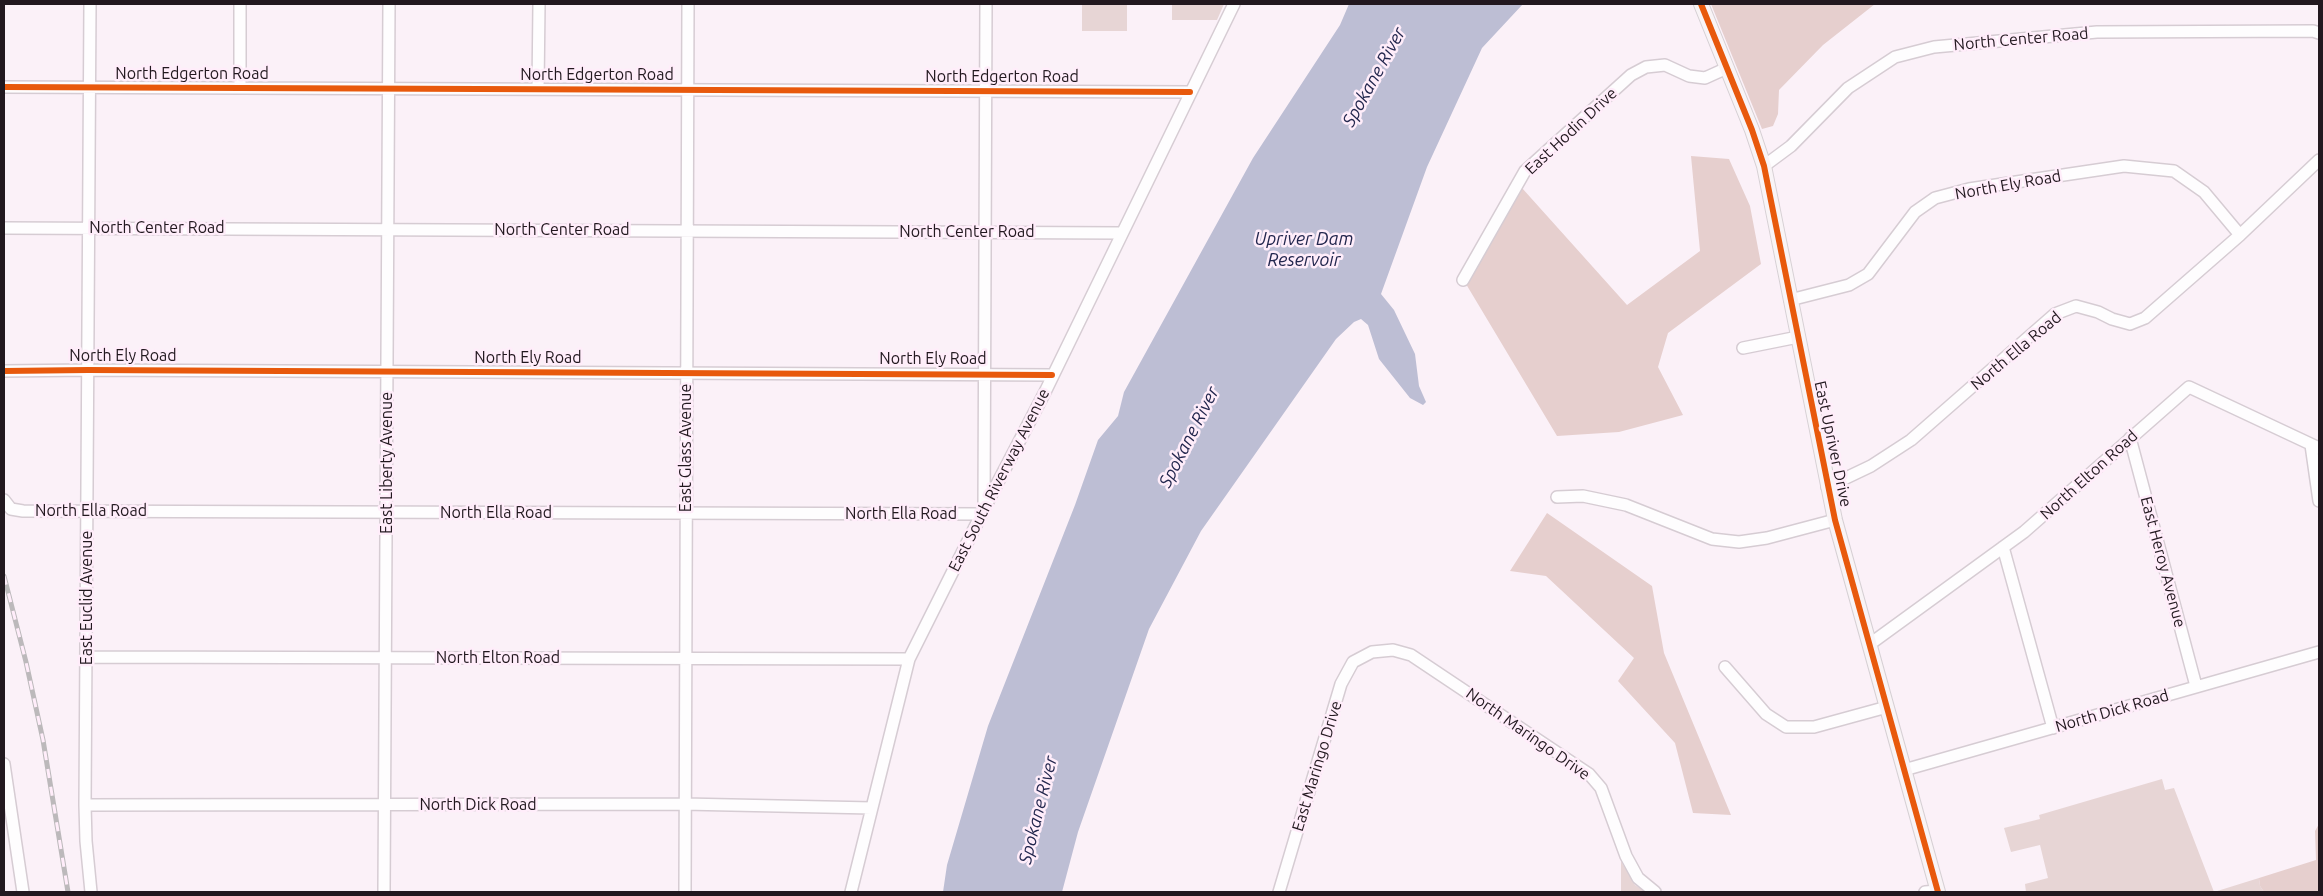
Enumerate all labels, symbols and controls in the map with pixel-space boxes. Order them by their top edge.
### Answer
water label: Spokane River [1338,24,1410,130]
street label: North Center Road [1953,24,2089,54]
street label: North Edgerton Road [115,64,269,84]
street label: North Edgerton Road [520,65,674,85]
street label: North Edgerton Road [925,67,1079,87]
street label: East Hodin Drive [1521,84,1621,178]
street label: North Ely Road [1953,166,2063,204]
street label: North Center Road [89,218,225,238]
street label: North Center Road [494,220,630,240]
street label: North Center Road [899,222,1035,242]
water label: Upriver Dam Reservoir [1255,228,1353,270]
street label: North Ella Road [1967,308,2065,394]
street label: North Ely Road [69,346,177,366]
street label: North Ely Road [474,348,582,368]
street label: North Ely Road [879,349,987,369]
street label: East Upriver Drive [1810,379,1856,509]
water label: Spokane River [1154,383,1224,491]
street label: East Glass Avenue [676,384,696,512]
street label: East South Riverway Avenue [944,385,1054,575]
street label: East Liberty Avenue [377,392,397,534]
street label: North Elton Road [2036,426,2142,524]
street label: East Heroy Avenue [2136,494,2190,630]
street label: North Ella Road [35,501,147,521]
street label: North Ella Road [440,503,552,523]
street label: North Ella Road [845,504,957,524]
street label: East Euclid Avenue [77,531,97,665]
street label: North Elton Road [436,648,560,668]
street label: North Maringo Drive [1462,684,1594,784]
street label: North Dick Road [2053,686,2171,736]
street label: East Maringo Drive [1288,698,1346,834]
water label: Spokane River [1014,754,1062,866]
street label: North Dick Road [419,795,537,815]

